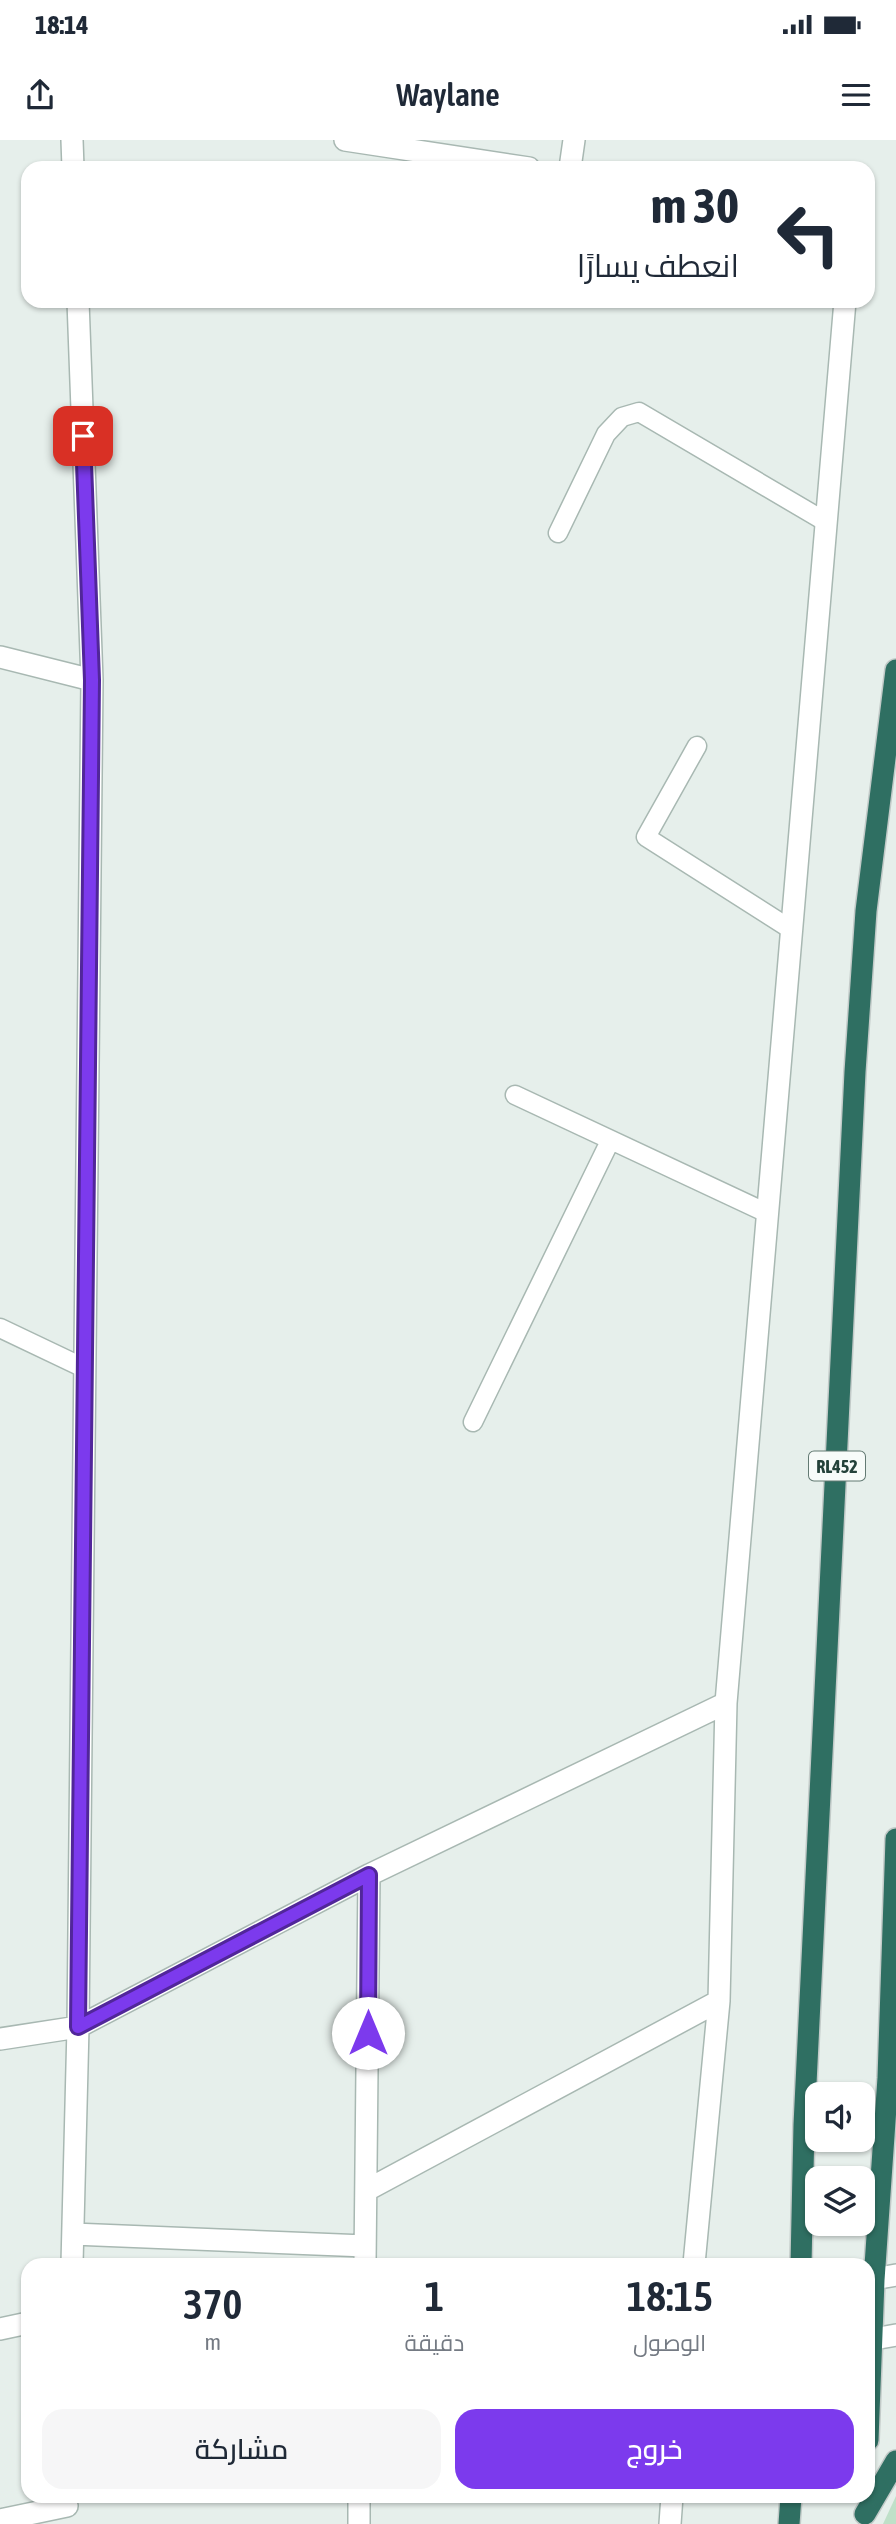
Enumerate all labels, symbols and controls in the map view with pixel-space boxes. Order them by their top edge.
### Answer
text: 18:14 [35,10,89,40]
icon: share [21,76,59,114]
text: Waylane [396,76,500,113]
icon: menu [837,76,875,114]
text: 30 m [651,177,739,233]
icon: left [763,189,854,280]
text: انعطف يسارًا [577,247,739,284]
pin [53,406,113,466]
icon: arrive [64,417,102,455]
road number: RL452 [809,1451,865,1480]
position arrow [331,1996,405,2070]
map controls [805,2082,875,2236]
button: sound [805,2082,875,2152]
button: layers [805,2166,875,2236]
text: 1 [425,2272,444,2320]
text: 18:15 [626,2272,713,2320]
text: 370 [183,2280,242,2328]
text: m [204,2329,221,2355]
text: دقيقة [404,2330,464,2356]
text: الوصول [633,2330,706,2356]
button: مشاركة [42,2409,441,2489]
button: خروج [455,2409,854,2489]

